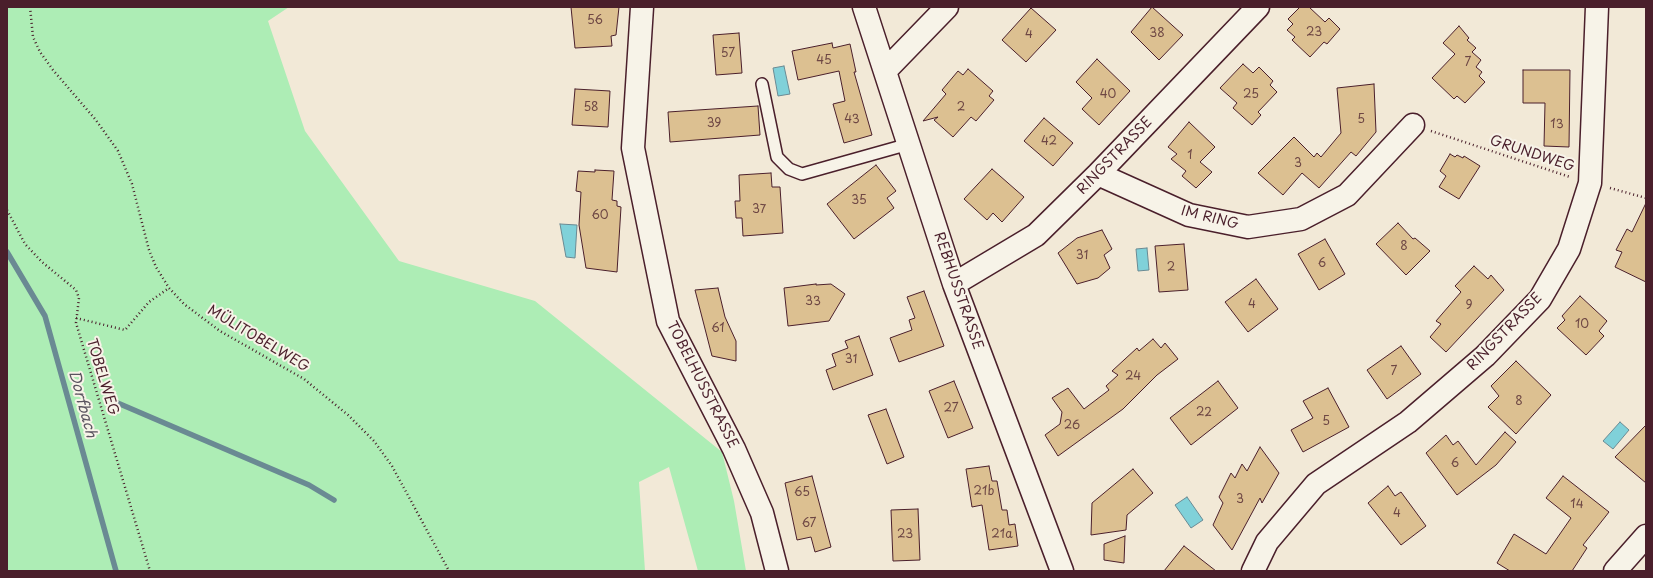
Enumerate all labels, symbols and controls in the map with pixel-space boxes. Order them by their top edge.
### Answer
house number: 56 [587,14,603,28]
house number: 23 [1306,26,1322,40]
house number: 38 [1149,27,1165,41]
house number: 4 [1025,28,1033,42]
house number: 57 [721,47,735,61]
house number: 45 [816,54,832,68]
house number: 7 [1465,56,1471,70]
house number: 40 [1100,88,1116,102]
house number: 25 [1243,88,1259,102]
house number: 58 [583,101,599,115]
house number: 2 [957,101,965,115]
house number: 43 [844,113,860,127]
house number: 5 [1357,113,1365,127]
street label: RINGSTRASSE [1074,114,1156,198]
house number: 39 [707,117,721,131]
house number: 13 [1550,118,1564,132]
street label: GRUNDWEG [1488,132,1576,176]
house number: 42 [1041,135,1057,149]
house number: 1 [1187,149,1193,163]
house number: 3 [1294,157,1302,171]
house number: 35 [851,194,867,208]
house number: 37 [752,203,766,217]
street label: IM RING [1179,203,1241,233]
house number: 60 [591,209,609,223]
street label: REBHUSSTRASSE [930,230,986,352]
house number: 8 [1400,240,1408,254]
house number: 31 [1076,249,1088,263]
house number: 6 [1318,257,1326,271]
house number: 2 [1167,261,1175,275]
street label: RINGSTRASSE [1464,290,1546,374]
house number: 33 [805,295,821,309]
house number: 4 [1248,298,1256,312]
house number: 9 [1465,299,1473,313]
street label: MÜLITOBELWEG [204,302,312,376]
house number: 10 [1575,318,1589,332]
street label: TOBELHUSSTRASSE [663,319,741,451]
house number: 61 [711,322,725,336]
street label: TOBELWEG [82,337,122,417]
house number: 31 [845,353,857,367]
house number: 7 [1391,365,1397,379]
water label: Dorfbach [64,368,100,440]
house number: 24 [1125,370,1141,384]
house number: 8 [1515,395,1523,409]
house number: 27 [944,402,958,416]
house number: 22 [1196,406,1212,420]
house number: 5 [1322,415,1330,429]
house number: 26 [1064,419,1080,433]
house number: 6 [1451,457,1459,471]
house number: 21b [974,485,994,499]
house number: 65 [794,486,810,500]
house number: 3 [1236,493,1244,507]
house number: 14 [1570,498,1584,512]
house number: 4 [1393,507,1401,521]
house number: 67 [802,517,816,531]
house number: 23 [897,528,913,542]
house number: 21a [991,528,1013,542]

